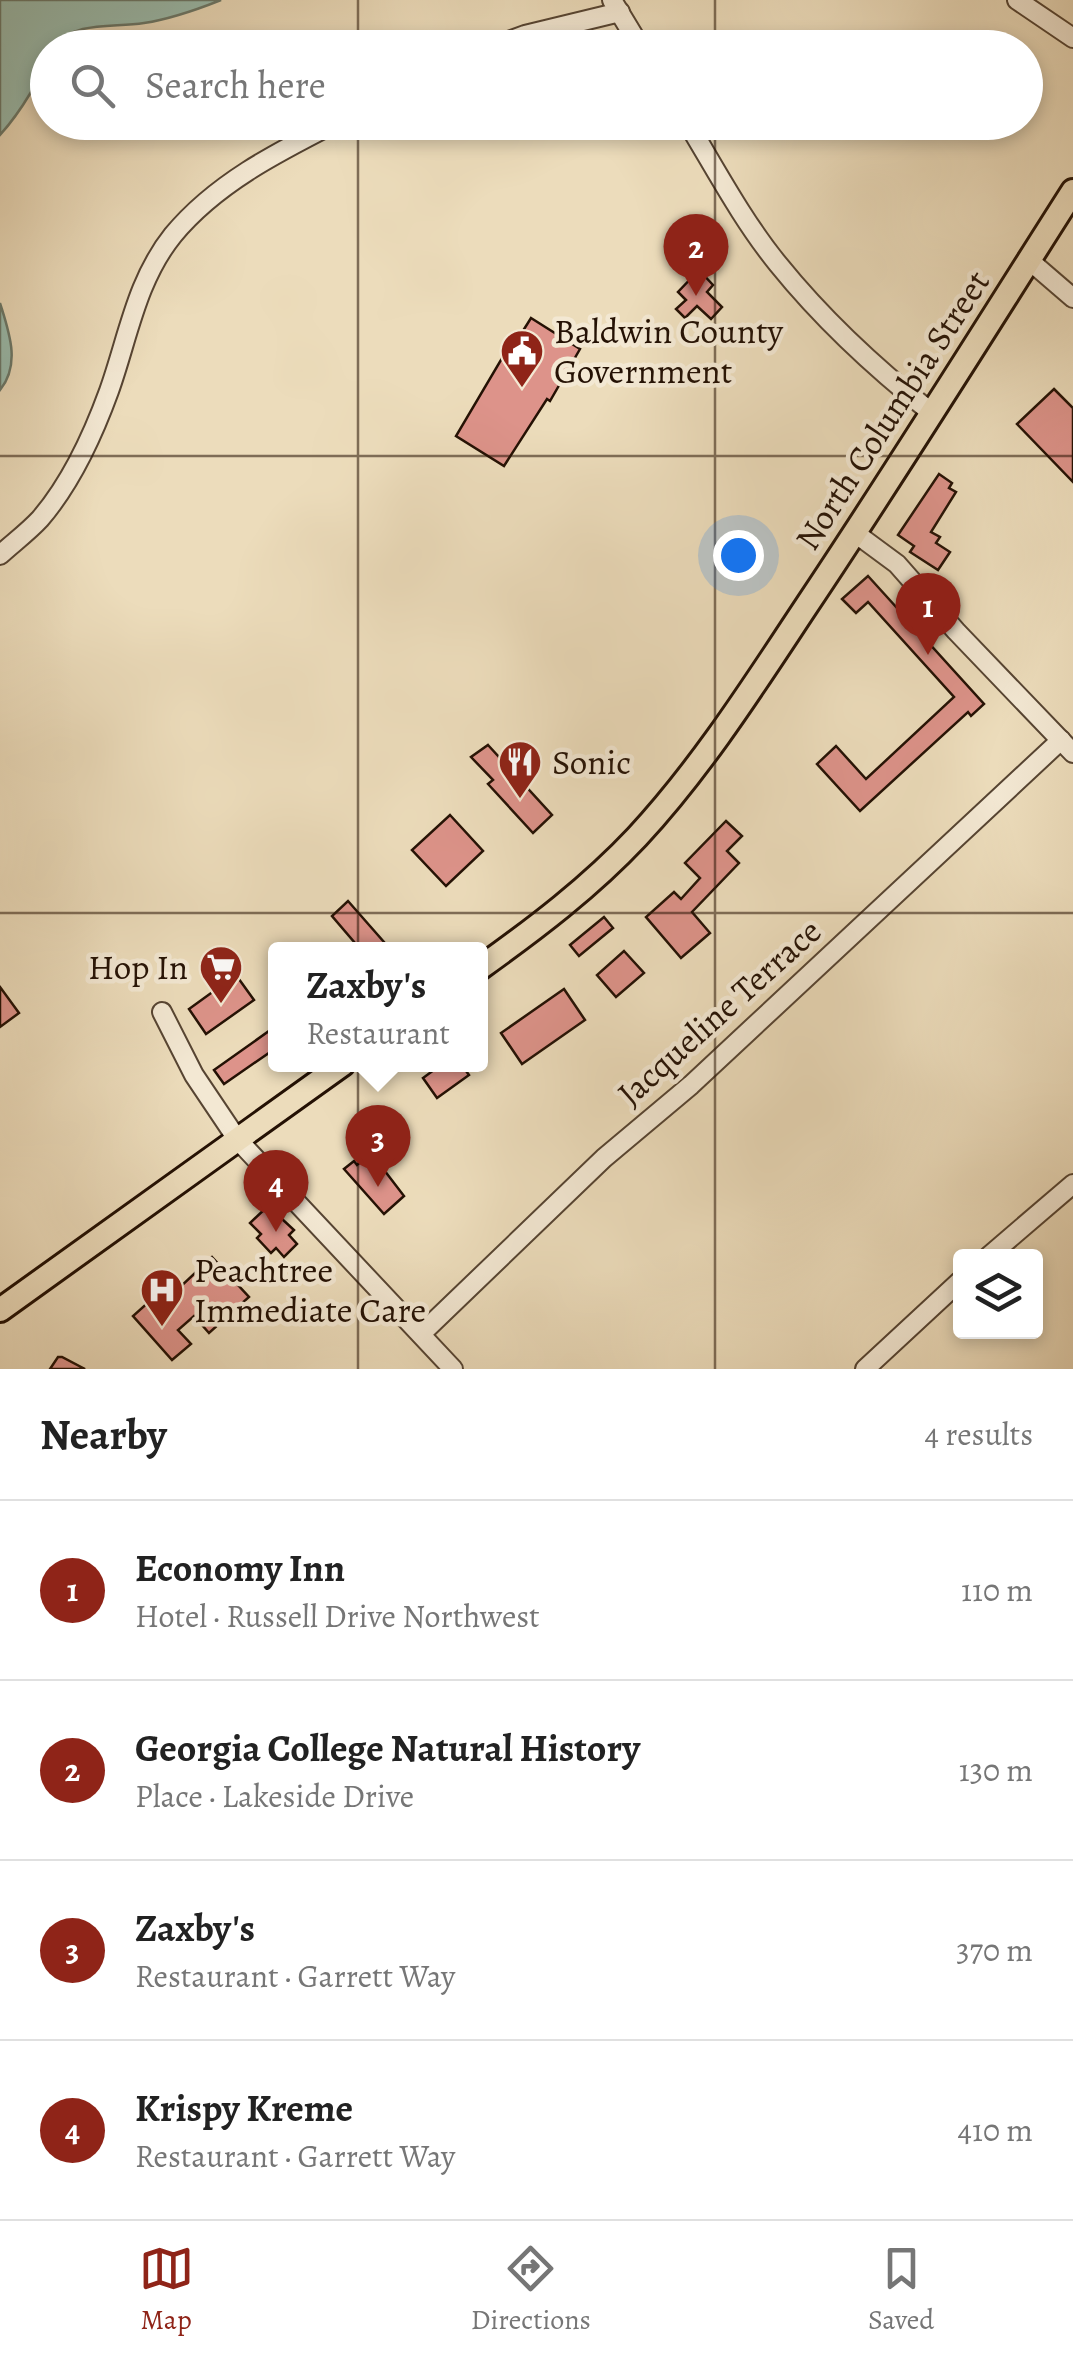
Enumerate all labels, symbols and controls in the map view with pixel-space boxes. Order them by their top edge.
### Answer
search box [30,30,1043,140]
icon: search [65,58,120,113]
text: Search here [145,59,326,111]
pin: 2 [664,214,728,296]
street label: North Columbia Street [783,261,1001,559]
place label: Baldwin County Government [554,307,784,395]
public building icon: Baldwin County Government [499,328,545,389]
your location [713,530,764,581]
pin: 1 [896,572,960,655]
place label: Sonic [552,738,631,786]
restaurant icon: Sonic [497,739,543,800]
street label: Jacqueline Terrace [607,907,831,1117]
popup [268,942,488,1072]
place label: Hop In [88,943,188,991]
supermarket icon: Hop In [198,944,244,1005]
text: Zaxby's [306,959,426,1011]
text: Restaurant [306,1011,450,1055]
pin: 3 [346,1104,410,1187]
pin: 4 [244,1150,308,1232]
place label: Peachtree Immediate Care [194,1246,426,1334]
map controls [953,1249,1043,1339]
button: layers [953,1249,1043,1339]
hospital icon: Peachtree Immediate Care [139,1267,185,1328]
text: Nearby [40,1406,167,1463]
text: 4 results [924,1412,1033,1456]
text: Economy Inn [135,1542,345,1594]
text: 1 [67,1568,78,1612]
text: 110 m [961,1568,1033,1612]
text: Hotel · Russell Drive Northwest [135,1594,540,1638]
text: Georgia College Natural History [135,1722,640,1774]
text: 2 [65,1748,80,1792]
text: 130 m [959,1748,1033,1792]
text: Place · Lakeside Drive [135,1774,414,1818]
text: Zaxby's [135,1902,255,1954]
text: 3 [66,1928,79,1972]
text: 370 m [956,1928,1033,1972]
text: Restaurant · Garrett Way [135,1954,455,1998]
text: Krispy Kreme [135,2082,353,2134]
text: 4 [65,2108,80,2152]
text: 410 m [958,2108,1033,2152]
text: Restaurant · Garrett Way [135,2134,455,2178]
tab: Map [139,2241,194,2339]
tab: Directions [471,2241,591,2339]
tab: Saved [868,2241,934,2339]

